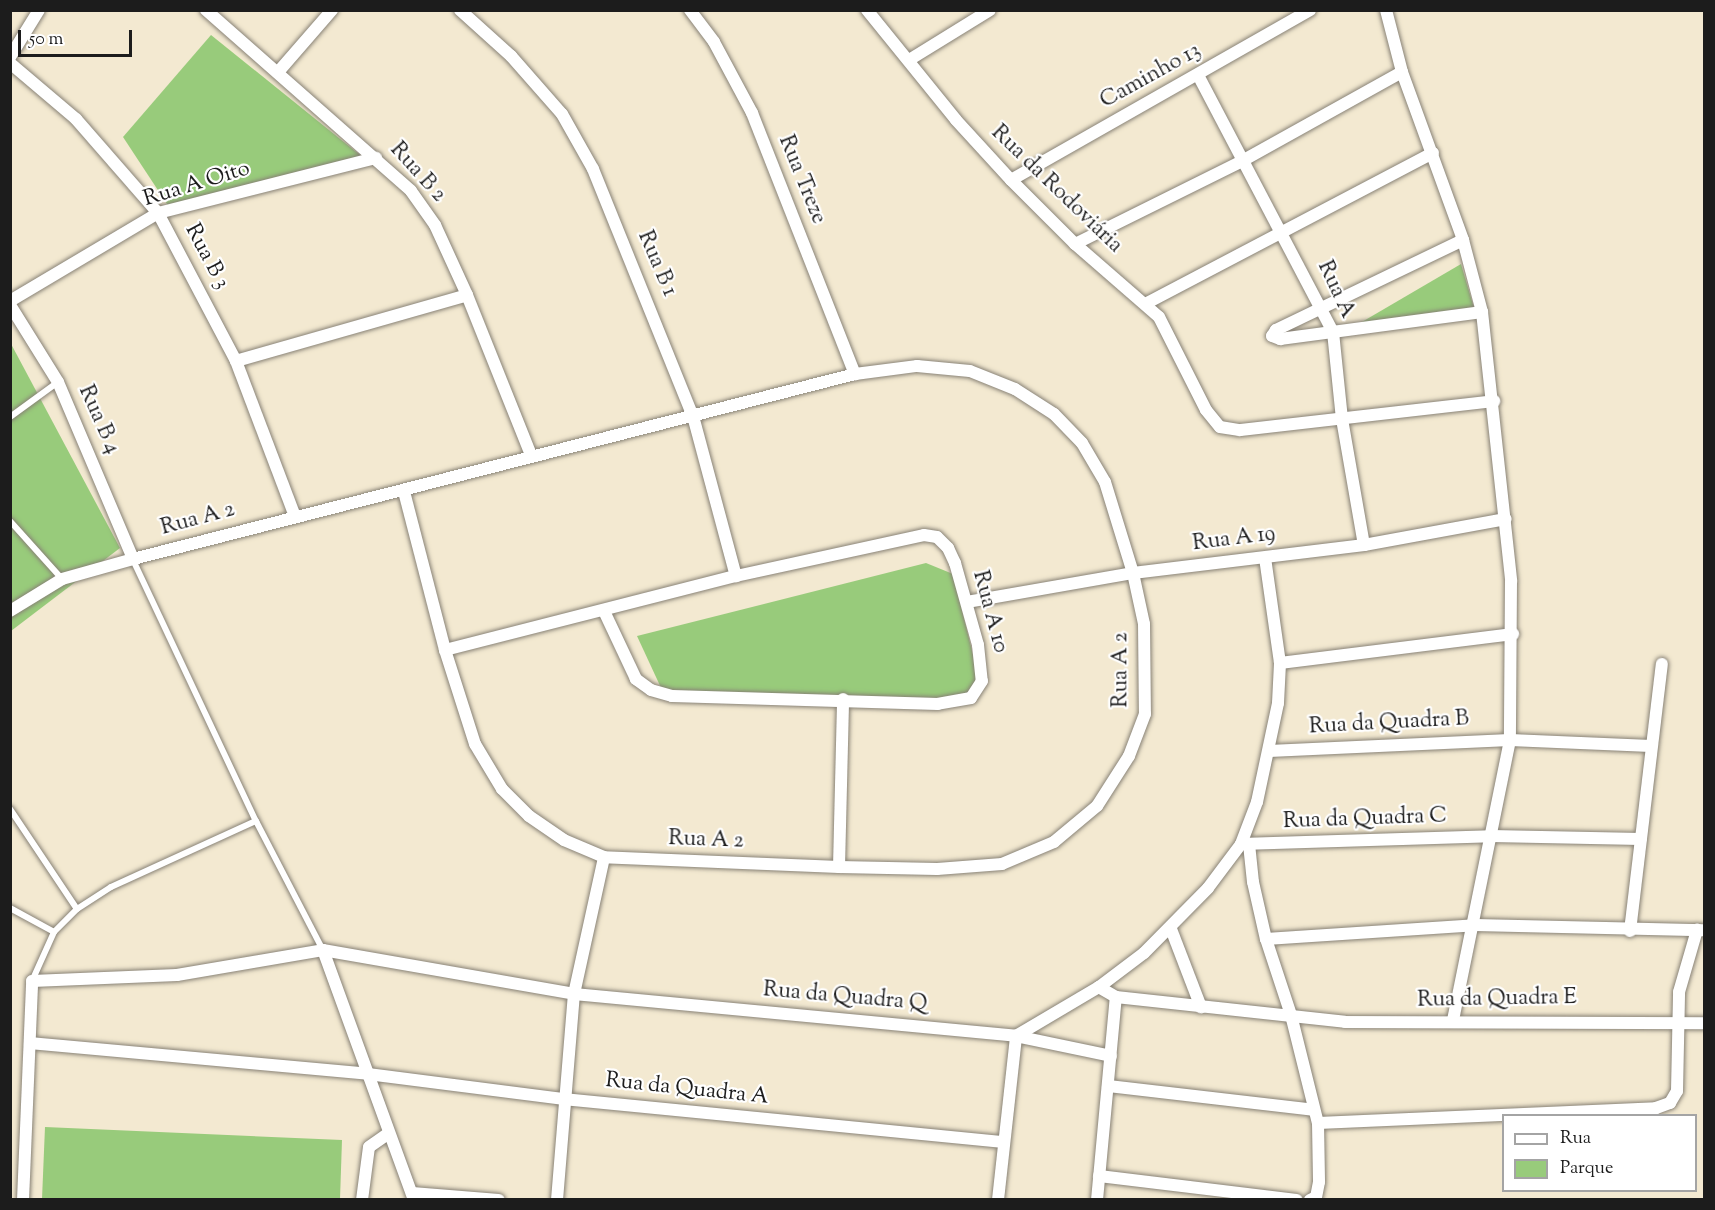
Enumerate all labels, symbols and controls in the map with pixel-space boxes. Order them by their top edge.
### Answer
scale bar [21,18,135,56]
text: 50 m [29,27,63,53]
street label: Caminho 13 [1096,39,1206,115]
street label: Rua da Rodoviária [985,120,1127,260]
street label: Rua Treze [771,132,831,228]
street label: Rua B 2 [383,138,451,208]
street label: Rua A Oito [141,156,253,214]
street label: Rua B 3 [178,220,234,294]
street label: Rua B 1 [630,227,682,301]
street label: Rua A [1310,257,1360,323]
street label: Rua B 4 [71,382,125,458]
street label: Rua A 2 [158,497,238,543]
street label: Rua A 19 [1191,522,1277,558]
street label: Rua A 10 [965,568,1013,656]
street label: Rua A 2 [1109,632,1135,708]
street label: Rua da Quadra B [1308,707,1470,741]
street label: Rua da Quadra C [1283,804,1447,836]
street label: Rua A 2 [668,826,744,856]
street label: Rua da Quadra Q [762,978,928,1018]
street label: Rua da Quadra E [1417,985,1577,1015]
street label: Rua da Quadra A [604,1068,770,1112]
legend [1502,1114,1697,1192]
text: Rua [1560,1126,1591,1152]
text: Parque [1560,1156,1613,1182]

